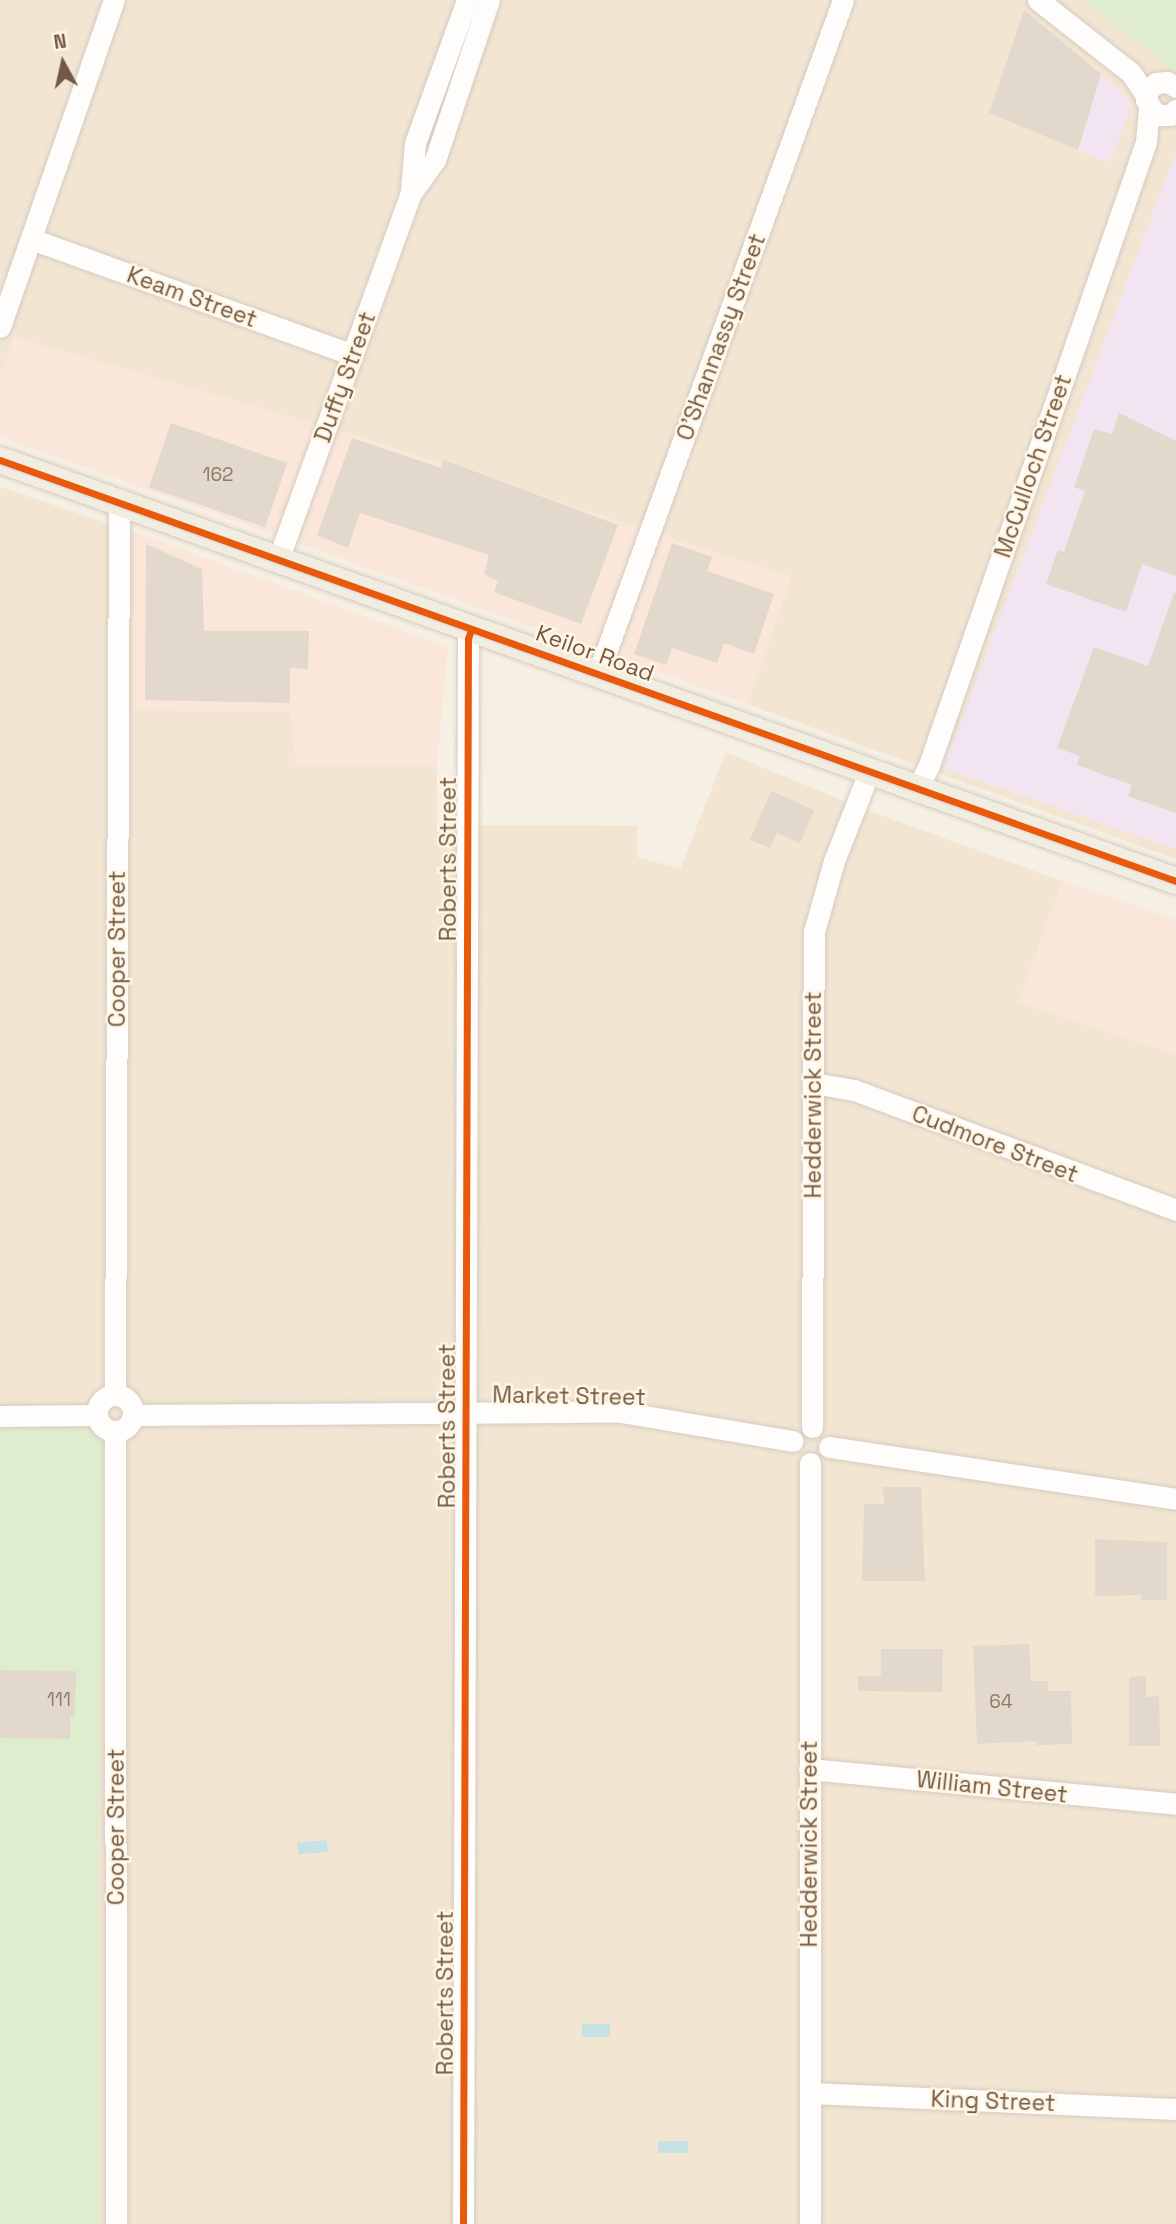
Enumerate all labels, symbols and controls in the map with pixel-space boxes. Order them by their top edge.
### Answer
north arrow [28,28,98,98]
text: N [52,28,68,55]
street label: O'Shannassy Street [671,230,771,444]
street label: Keam Street [123,261,261,333]
street label: Duffy Street [309,308,381,446]
street label: McCulloch Street [989,371,1077,561]
house number: 162 [203,464,233,486]
street label: Keilor Road [532,619,658,687]
street label: Roberts Street [434,777,462,941]
street label: Cooper Street [103,871,131,1027]
street label: Hedderwick Street [799,991,827,1199]
street label: Cudmore Street [908,1100,1082,1188]
street label: Roberts Street [433,1344,461,1508]
street label: Market Street [492,1381,646,1411]
house number: 111 [47,1689,71,1711]
house number: 64 [989,1691,1013,1713]
street label: Hedderwick Street [795,1740,823,1948]
street label: Cooper Street [102,1749,130,1905]
street label: William Street [915,1765,1069,1809]
street label: Roberts Street [431,1911,459,2075]
street label: King Street [930,2085,1056,2117]

